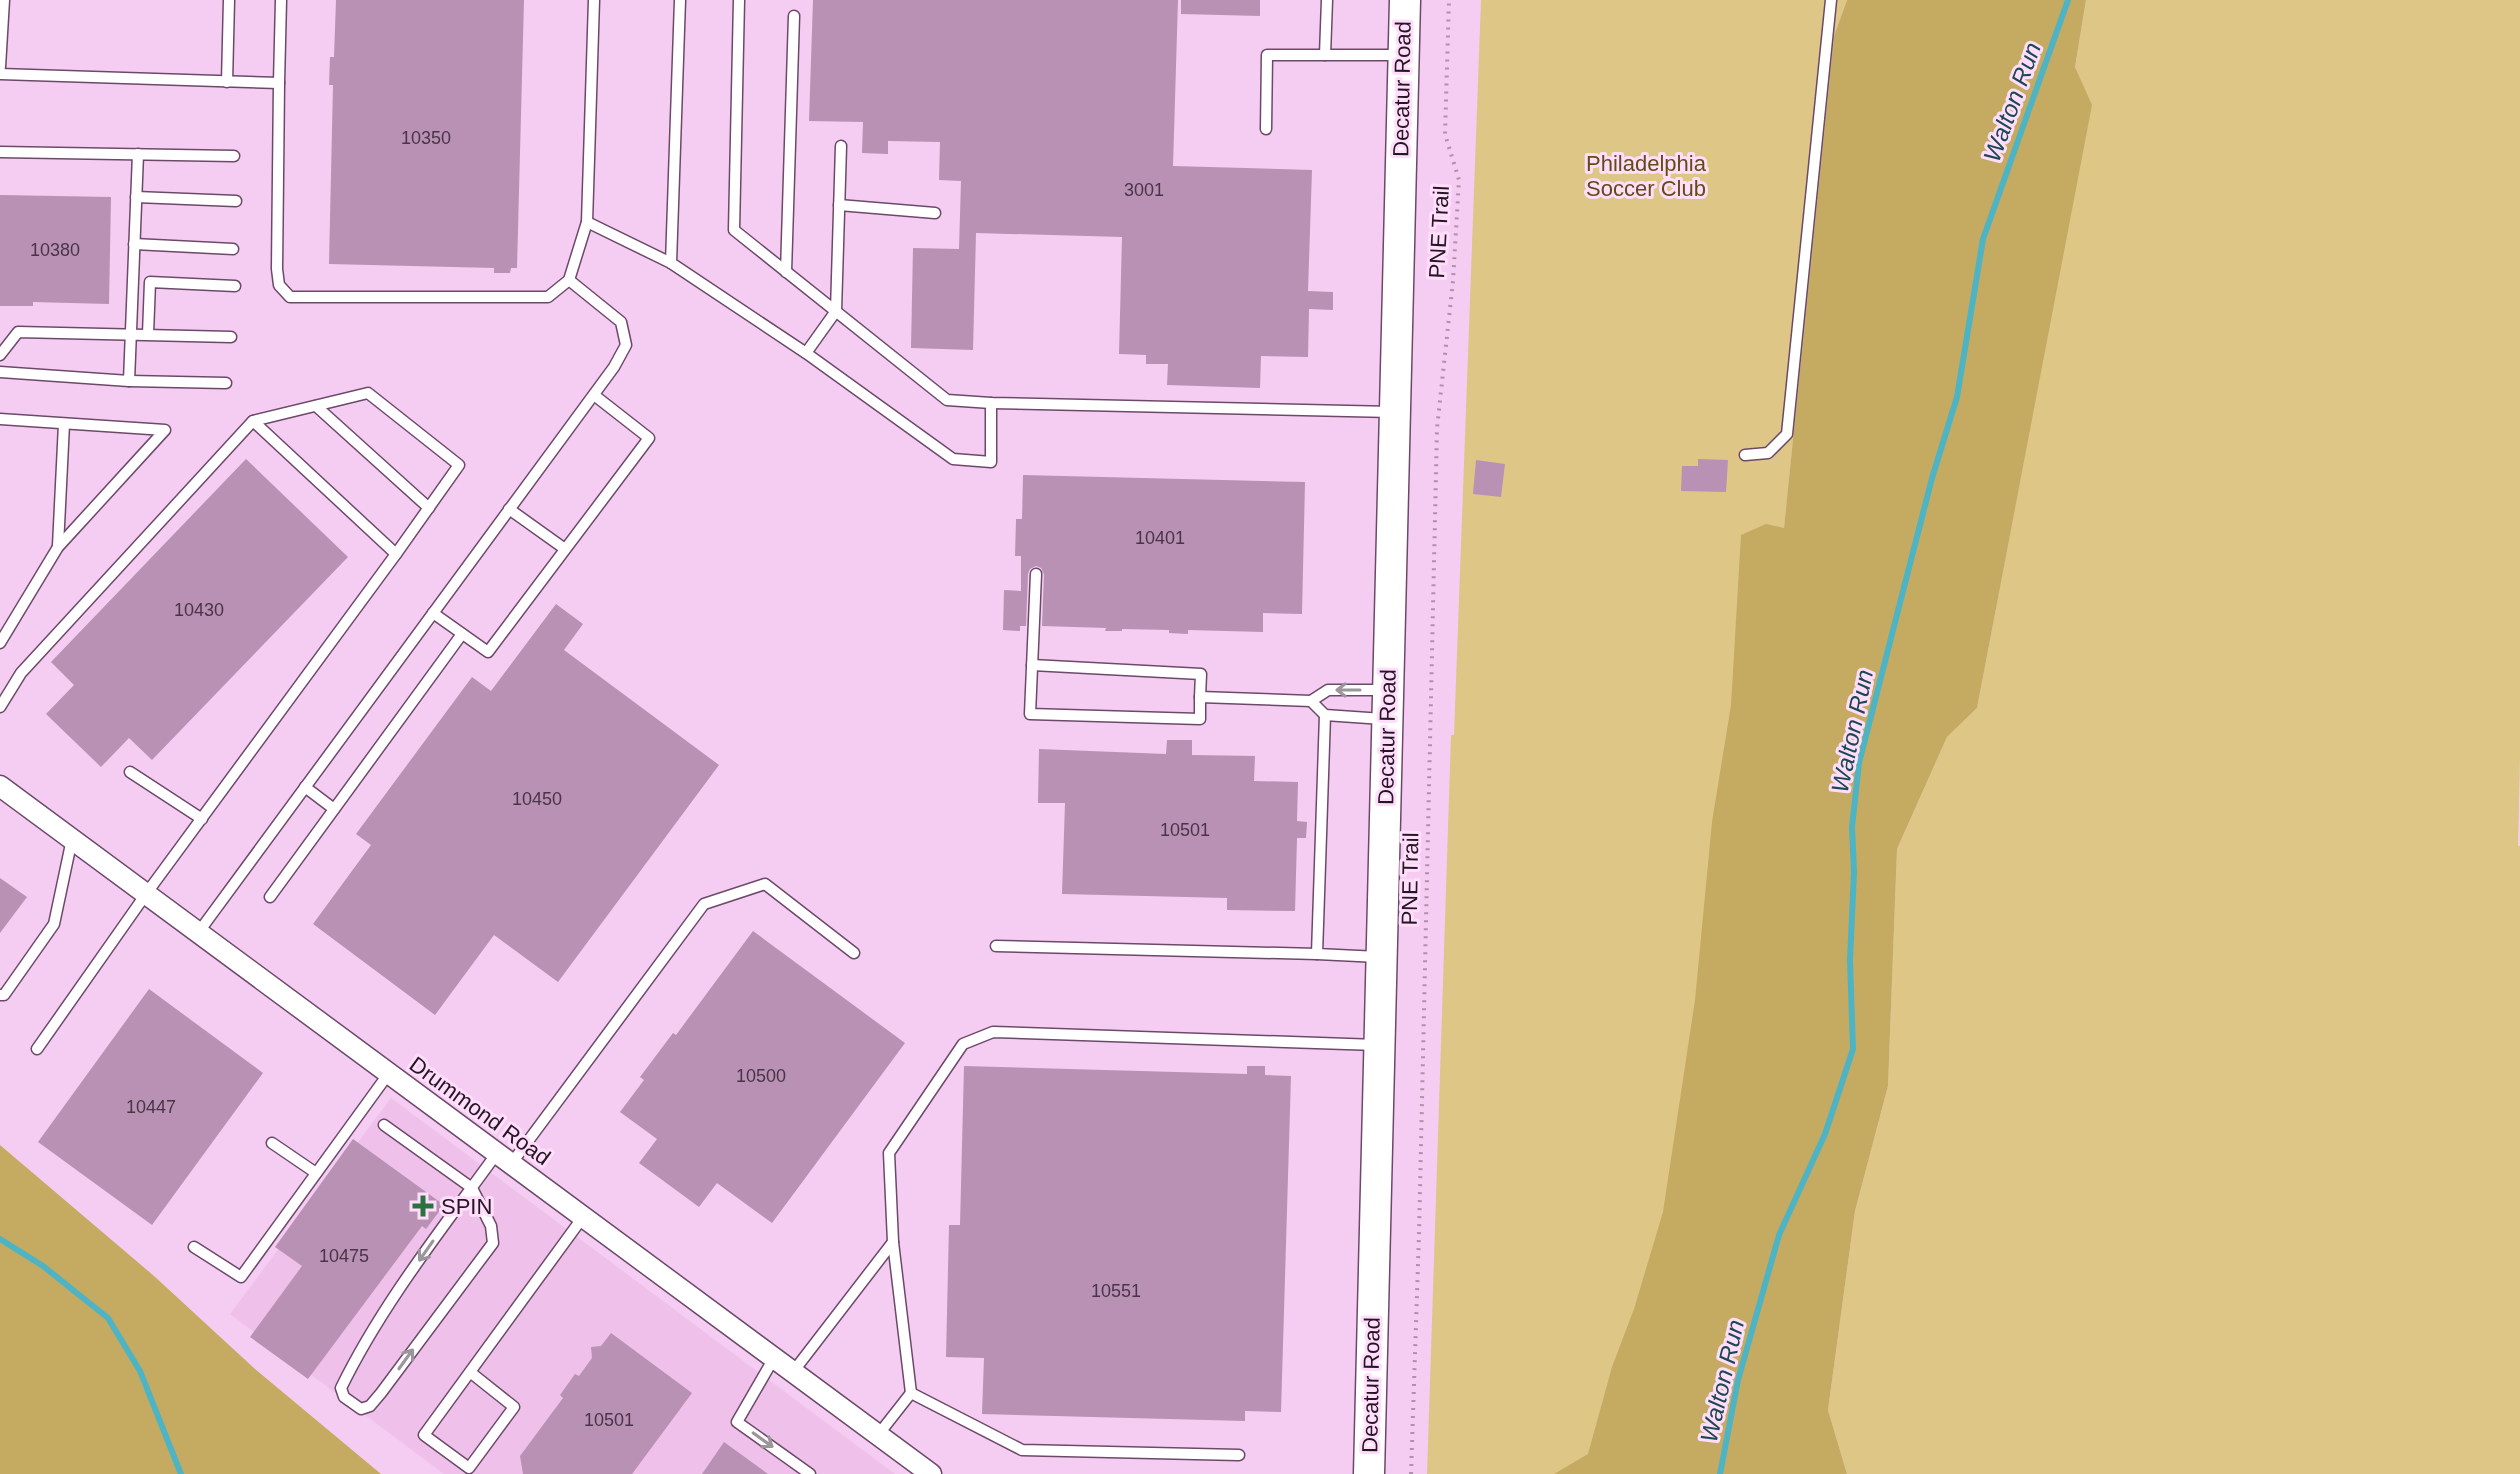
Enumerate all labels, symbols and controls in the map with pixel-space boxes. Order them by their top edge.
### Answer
street label: Decatur Road [1388,21,1416,157]
water label: Walton Run [1978,39,2046,165]
house number: 10350 [401,128,451,148]
park label: Philadelphia Soccer Club [1586,151,1707,201]
house number: 3001 [1124,180,1164,200]
street label: PNE Trail [1424,185,1454,279]
house number: 10380 [30,240,80,260]
house number: 10401 [1135,528,1185,548]
house number: 10430 [174,600,224,620]
water label: Walton Run [1826,667,1878,795]
street label: Decatur Road [1373,669,1401,805]
one-way arrow [1335,682,1362,698]
house number: 10450 [512,789,562,809]
house number: 10501 [1160,820,1210,840]
street label: PNE Trail [1397,832,1423,926]
street label: Drummond Road [405,1052,555,1170]
house number: 10500 [736,1066,786,1086]
house number: 10447 [126,1097,176,1117]
place label: SPIN [441,1194,492,1219]
marker: SPIN [412,1195,434,1217]
one-way arrow [418,1240,434,1262]
house number: 10475 [319,1246,369,1266]
house number: 10551 [1091,1281,1141,1301]
street label: Decatur Road [1357,1317,1385,1453]
water label: Walton Run [1695,1317,1749,1445]
one-way arrow [397,1349,414,1370]
house number: 10501 [584,1410,634,1430]
one-way arrow [751,1432,773,1449]

